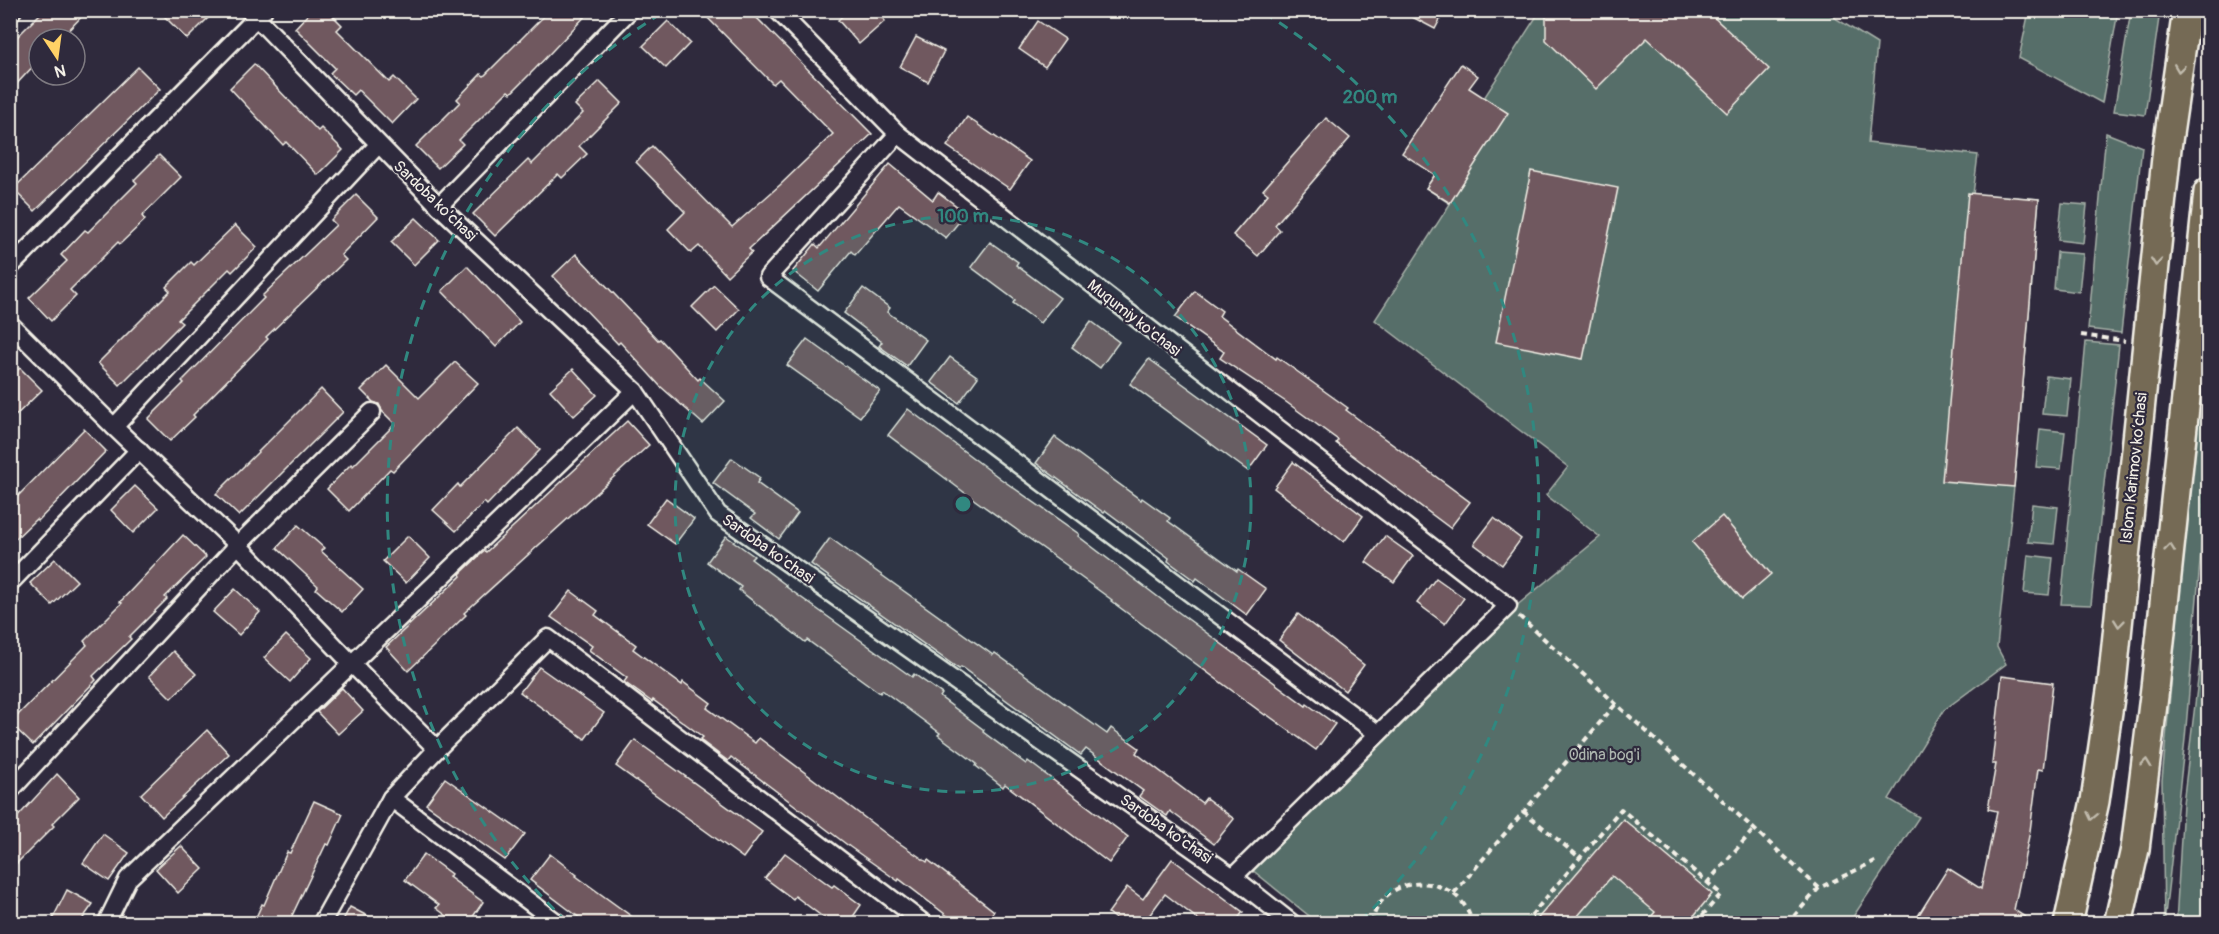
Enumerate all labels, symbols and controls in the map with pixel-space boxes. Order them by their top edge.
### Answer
north arrow [27,27,87,87]
text: N [52,60,68,82]
one-way arrow [2173,64,2185,73]
text: 200 m [1343,86,1397,109]
street label: Sardoba ko'chasi [389,156,481,246]
text: 100 m [937,205,989,228]
one-way arrow [2150,257,2162,267]
street label: Muqumiy ko'chasi [1083,275,1185,361]
street label: Islom Karimov ko‘chasi [2116,391,2152,544]
centre of rings [953,494,973,514]
street label: Sardoba ko'chasi [718,510,818,588]
one-way arrow [2163,543,2176,553]
one-way arrow [2113,619,2125,628]
park label: Odina bog'i [1568,745,1640,765]
one-way arrow [2139,758,2152,767]
street label: Sardoba ko'chasi [1116,790,1216,868]
one-way arrow [2086,811,2099,821]

